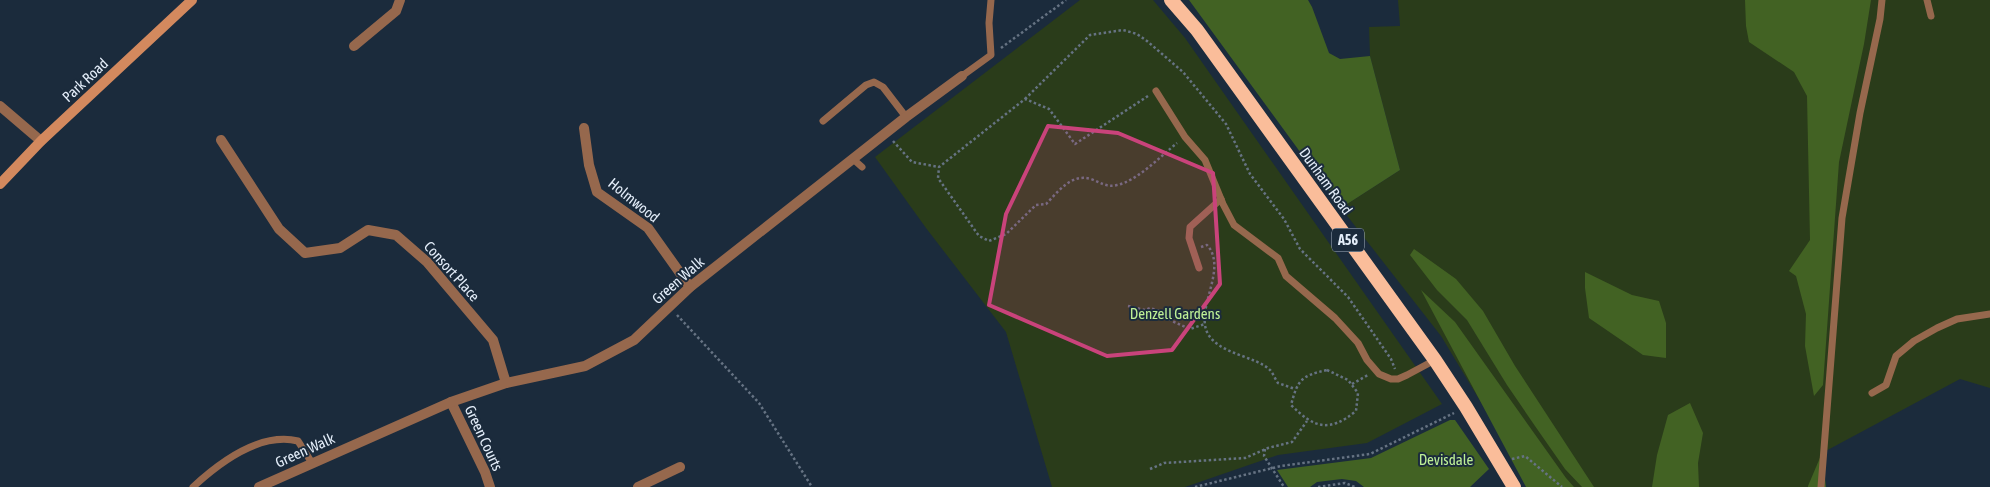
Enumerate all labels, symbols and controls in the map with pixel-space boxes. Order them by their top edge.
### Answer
street label: Park Road [59,55,111,105]
street label: Dunham Road [1296,144,1356,218]
street label: Holmwood [605,174,663,226]
road number: A56 [1332,228,1364,252]
street label: Consort Place [421,238,483,305]
street label: Green Walk [649,253,708,307]
park label: Denzell Gardens [1130,305,1220,322]
street label: Green Courts [461,403,507,473]
street label: Green Walk [273,429,338,471]
park label: Devisdale [1419,451,1474,468]

